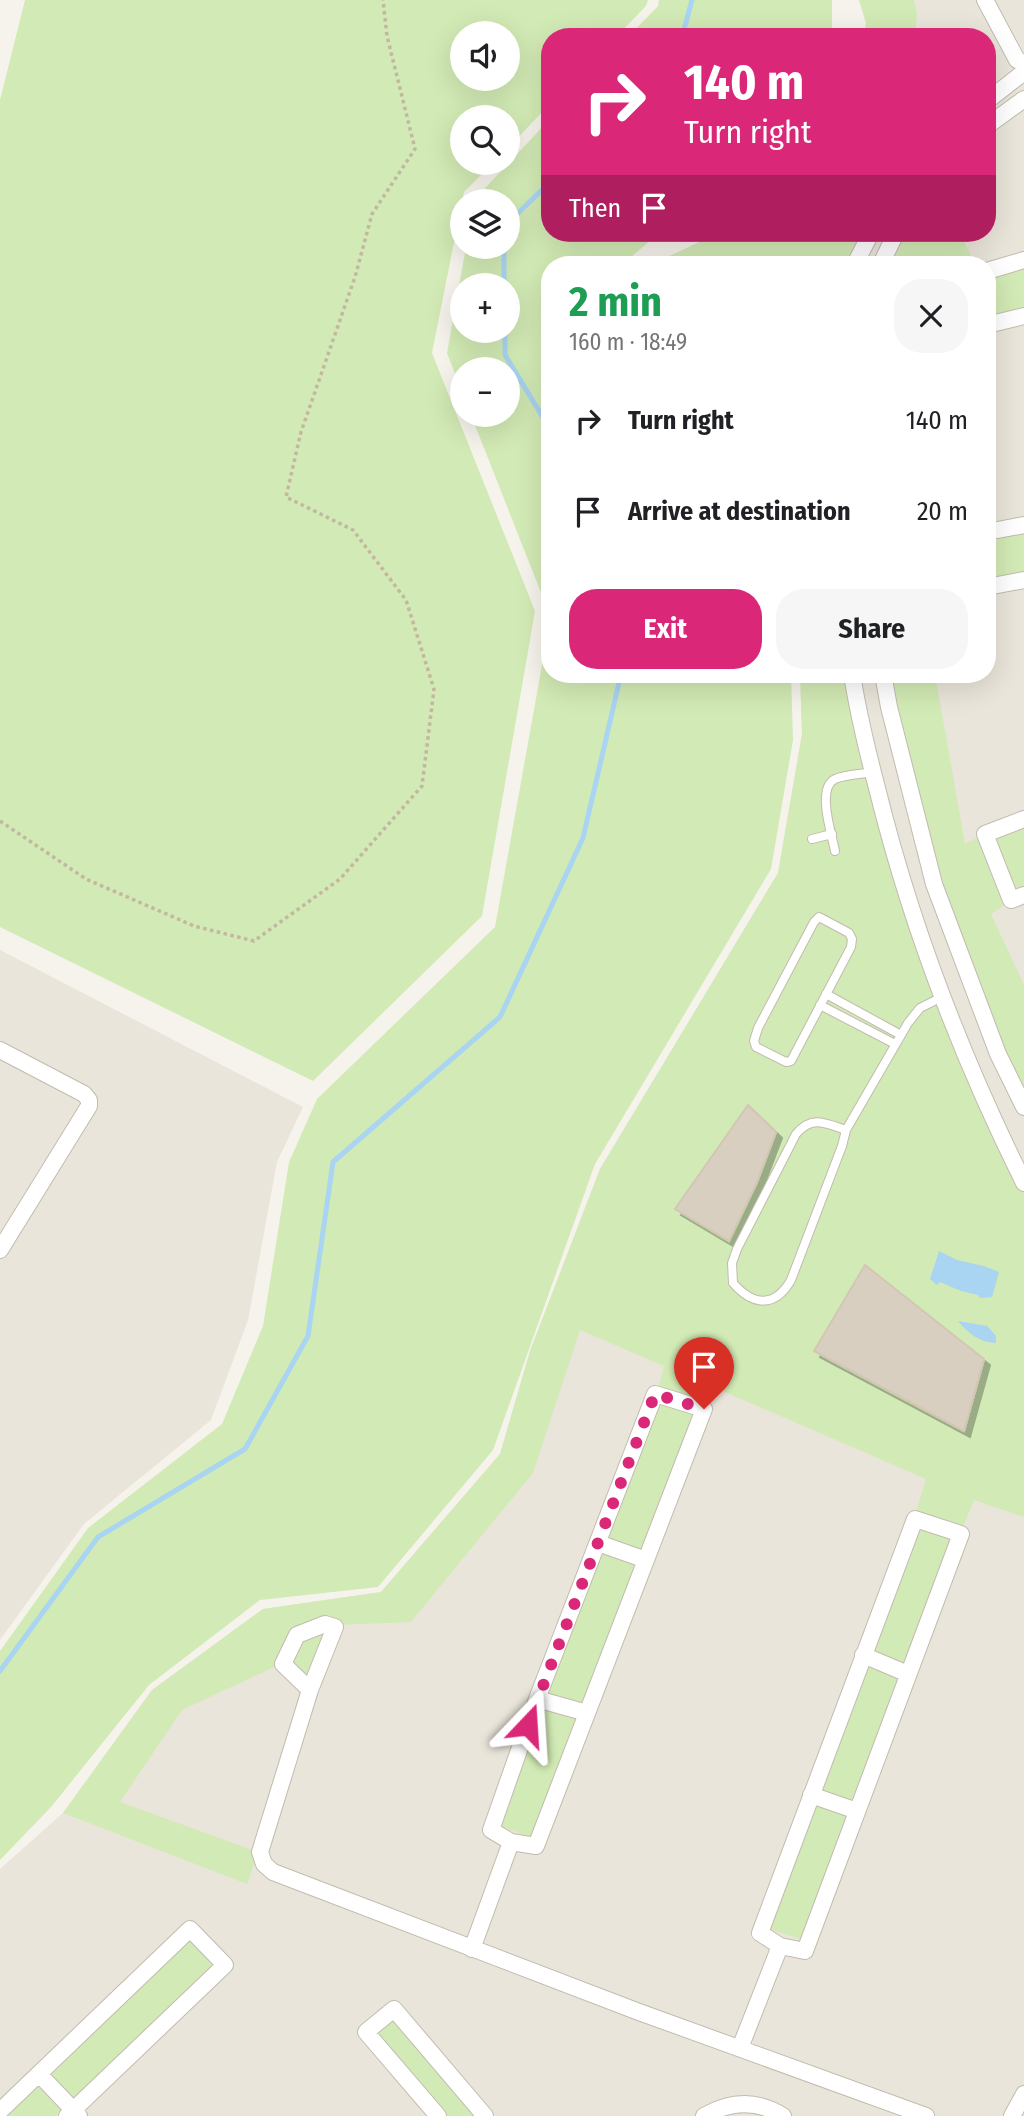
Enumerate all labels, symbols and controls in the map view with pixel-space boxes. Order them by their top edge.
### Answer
map controls [450,21,520,427]
button: sound [450,21,520,91]
text: 140 m [684,53,804,112]
icon: right [569,56,660,147]
button: search [450,105,520,175]
text: Turn right [684,113,811,151]
button: layers [450,189,520,259]
icon: arrive [635,189,673,227]
text: Then [569,193,621,224]
button: + [450,273,520,343]
text: 2 min [569,277,662,327]
button: close [894,279,968,353]
text: 160 m · 18:49 [569,328,687,356]
button: − [450,357,520,427]
icon: right [569,402,607,440]
text: Turn right [628,405,734,436]
text: 140 m [906,405,968,436]
icon: arrive [569,493,607,531]
text: Arrive at destination [628,496,851,527]
text: 20 m [917,496,968,527]
button: Exit [569,589,762,669]
button: Share [776,589,968,669]
pin [674,1337,734,1409]
icon: arrive [685,1348,723,1386]
position arrow [491,1688,565,1762]

